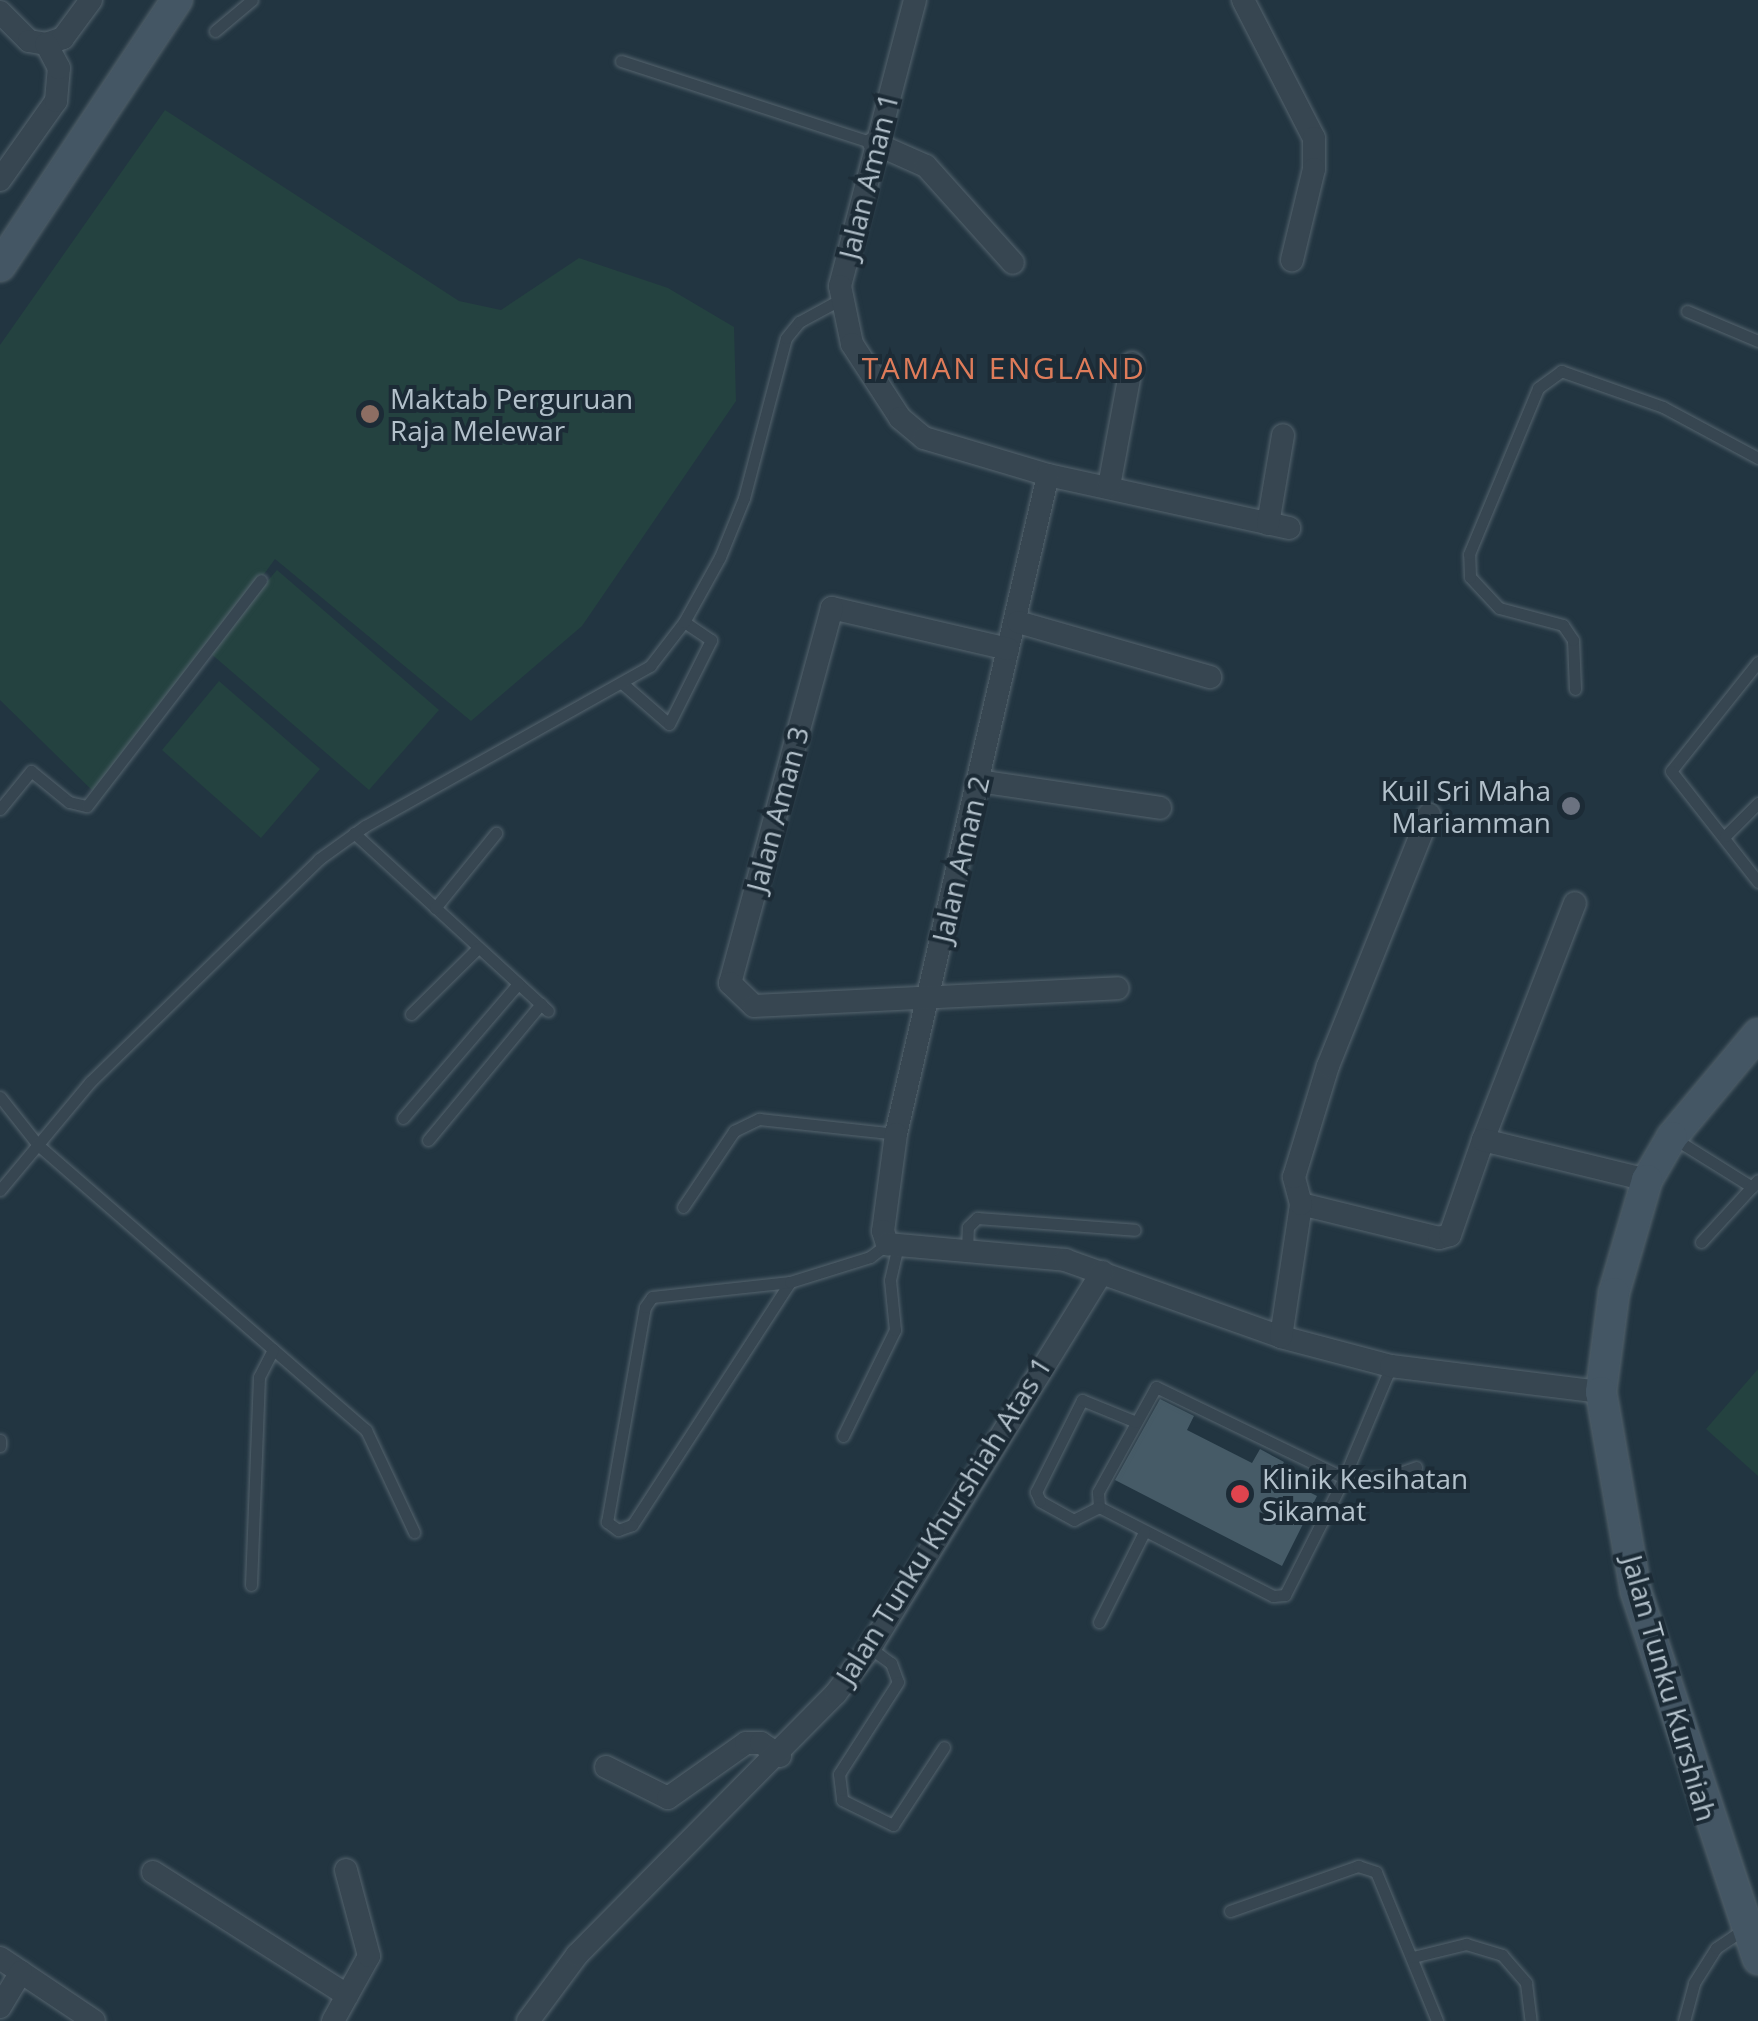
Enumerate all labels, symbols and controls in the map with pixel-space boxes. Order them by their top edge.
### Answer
street label: Jalan Aman 1 [831,90,905,262]
district label: TAMAN ENGLAND [862,350,1146,386]
place label: Maktab Perguruan Raja Melewar [390,381,633,447]
marker: Maktab Perguruan Raja Melewar [359,403,381,425]
street label: Jalan Aman 3 [739,723,815,895]
street label: Jalan Aman 2 [925,773,995,945]
place label: Kuil Sri Maha Mariamman [1381,773,1551,839]
marker: Kuil Sri Maha Mariamman [1560,795,1582,817]
street label: Jalan Tunku Khurshiah Atas 1 [828,1350,1058,1690]
place label: Klinik Kesihatan Sikamat [1262,1461,1468,1527]
marker: Klinik Kesihatan Sikamat [1227,1481,1253,1507]
street label: Jalan Tunku Kurshiah [1616,1551,1724,1825]

